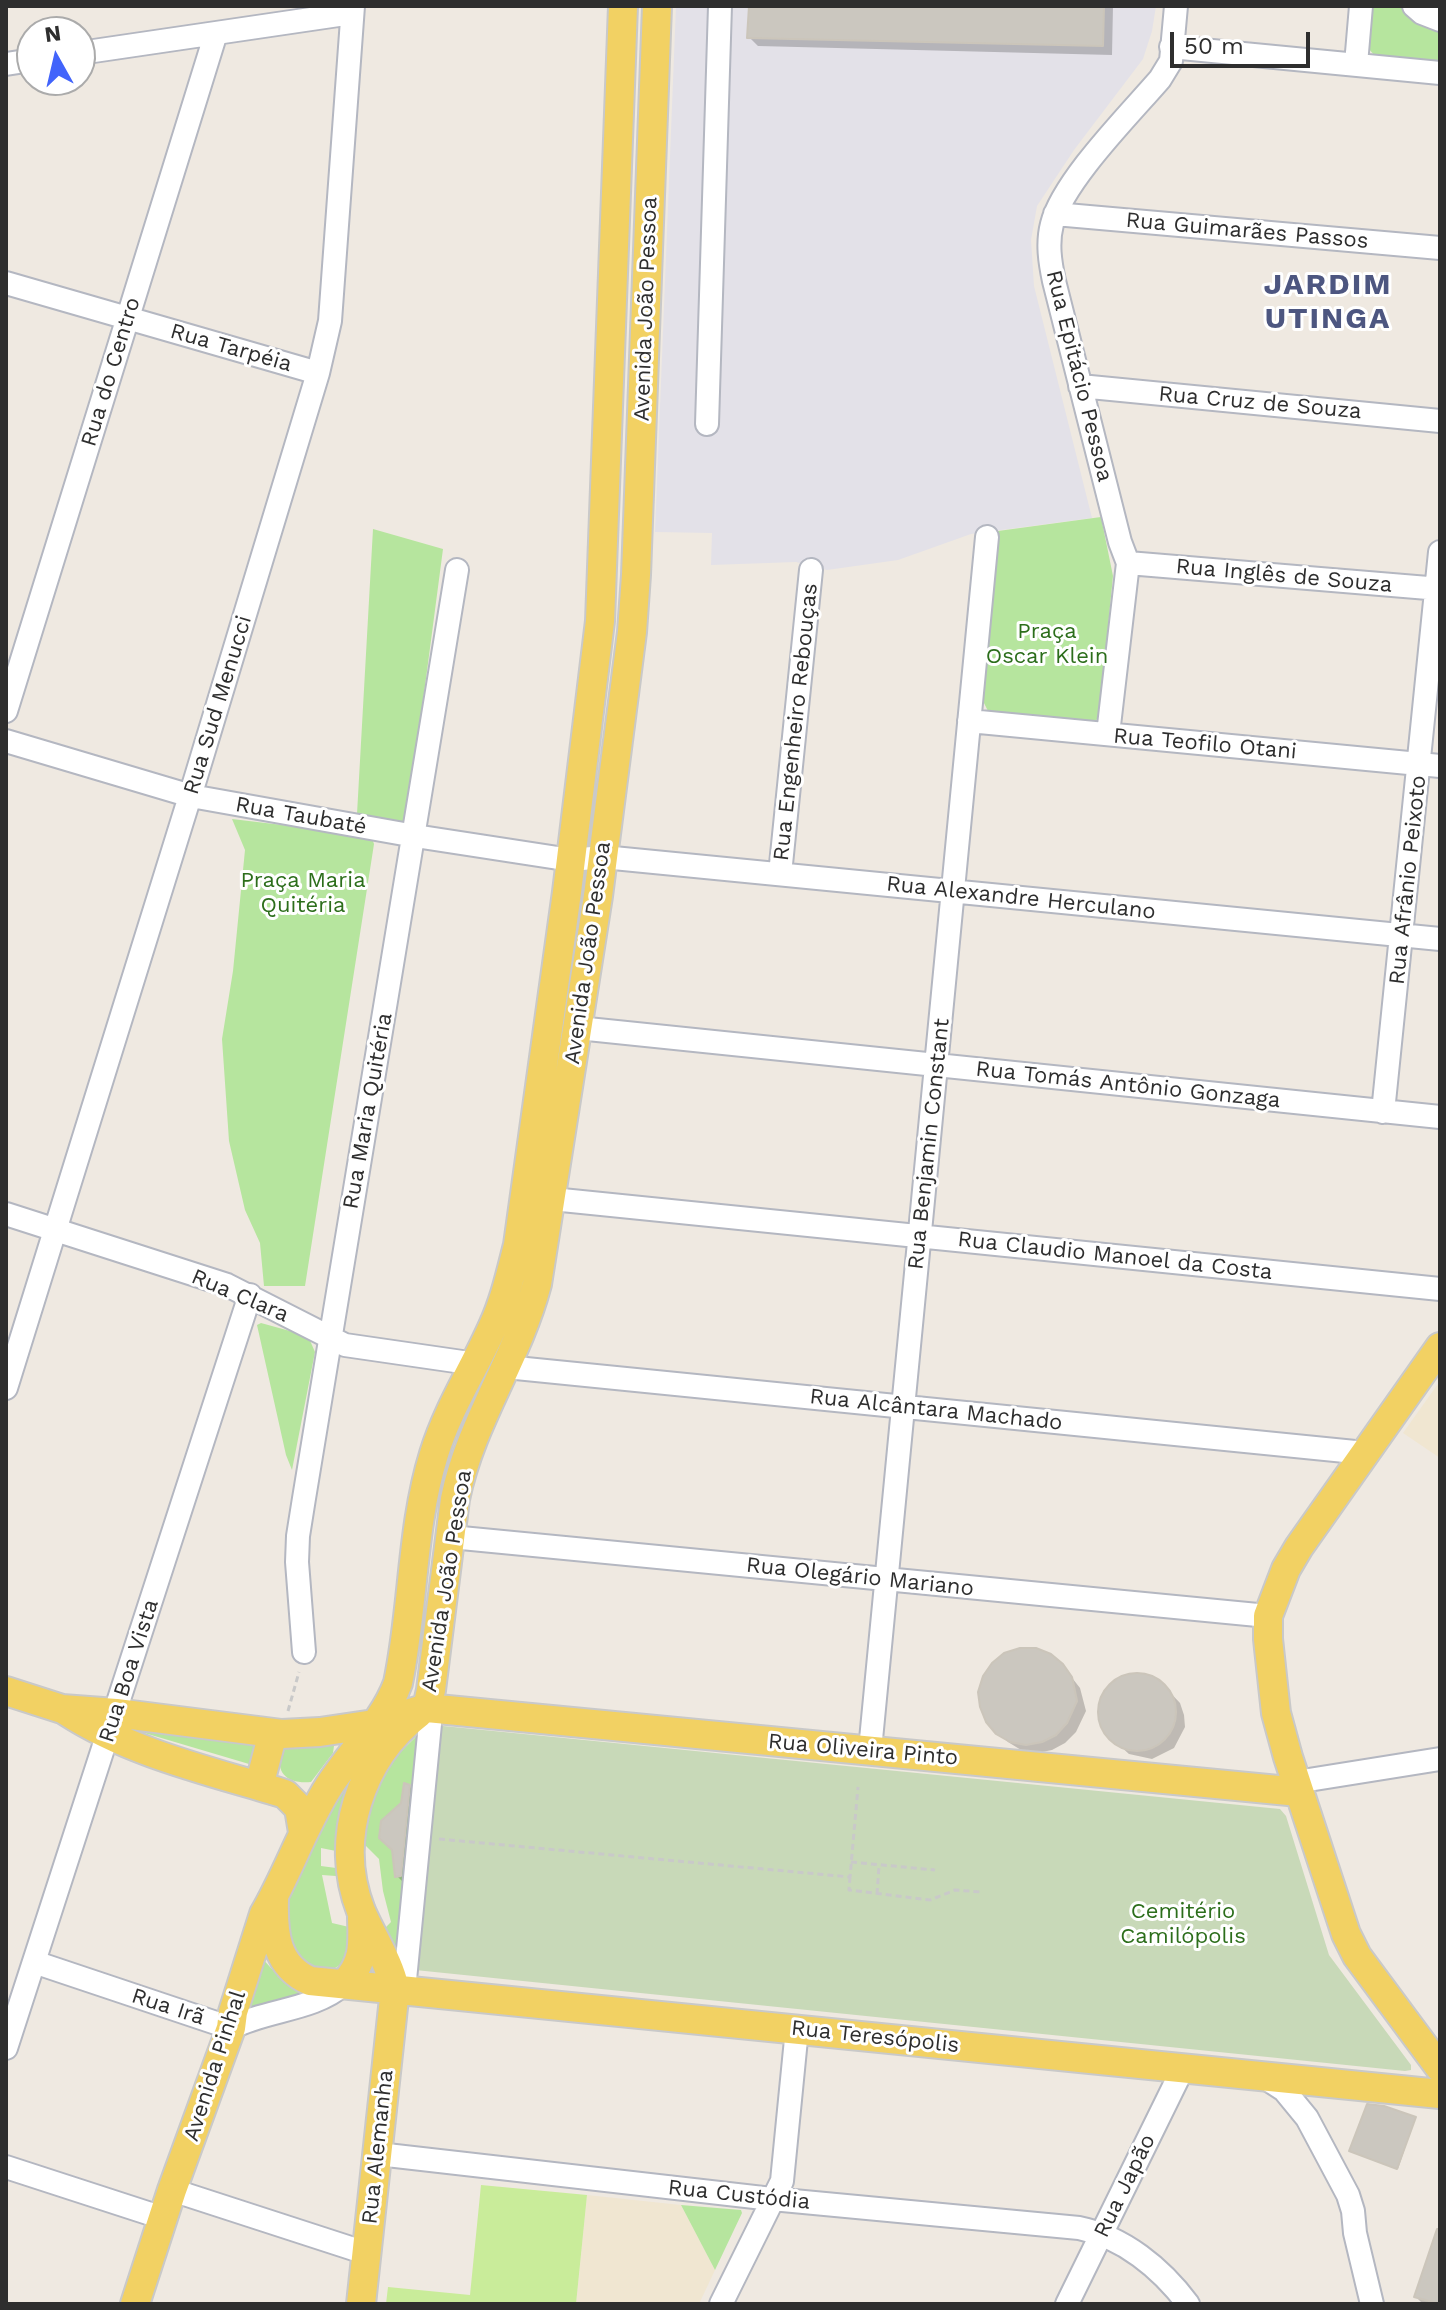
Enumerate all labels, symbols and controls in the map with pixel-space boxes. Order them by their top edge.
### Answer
north arrow [16,16,96,96]
scale bar [1174,16,1314,66]
text: N [43,20,63,47]
text: 50 m [1184,32,1244,60]
street label: Avenida João Pessoa [629,196,663,422]
street label: Rua Guimarães Passos [1125,207,1369,255]
district label: JARDIM UTINGA [1263,267,1393,338]
street label: Rua Epitácio Pessoa [1040,268,1118,484]
street label: Rua do Centro [76,294,146,450]
street label: Rua Tarpéia [167,318,295,378]
street label: Rua Cruz de Souza [1157,381,1363,425]
street label: Rua Inglês de Souza [1175,553,1393,599]
street label: Rua Engenheiro Rebouças [768,582,824,862]
street label: Rua Sud Menucci [178,612,258,798]
park label: Praça Oscar Klein [986,619,1108,670]
street label: Rua Teofilo Otani [1112,723,1298,765]
street label: Rua Afrânio Peixoto [1384,774,1432,986]
street label: Rua Taubaté [233,791,369,841]
street label: Avenida João Pessoa [559,840,617,1066]
park label: Praça Maria Quitéria [240,868,366,920]
street label: Rua Alexandre Herculano [885,871,1157,925]
street label: Rua Maria Quitéria [338,1011,398,1211]
street label: Rua Benjamin Constant [903,1017,955,1271]
street label: Rua Tomás Antônio Gonzaga [974,1056,1282,1114]
street label: Rua Claudio Manoel da Costa [956,1226,1274,1286]
street label: Rua Clara [187,1264,293,1328]
street label: Rua Alcântara Machado [808,1384,1064,1436]
street label: Avenida João Pessoa [416,1468,478,1694]
street label: Rua Olegário Mariano [745,1552,975,1602]
street label: Rua Boa Vista [93,1596,165,1746]
street label: Rua Oliveira Pinto [767,1729,959,1771]
park label: Cemitério Camilópolis [1120,1899,1246,1950]
street label: Rua Irã [128,1983,208,2031]
street label: Avenida Pinhal [178,1987,252,2145]
street label: Rua Teresópolis [790,2015,960,2059]
street label: Rua Alemanha [357,2069,399,2225]
street label: Rua Japão [1089,2130,1161,2242]
street label: Rua Custódia [667,2174,811,2216]

